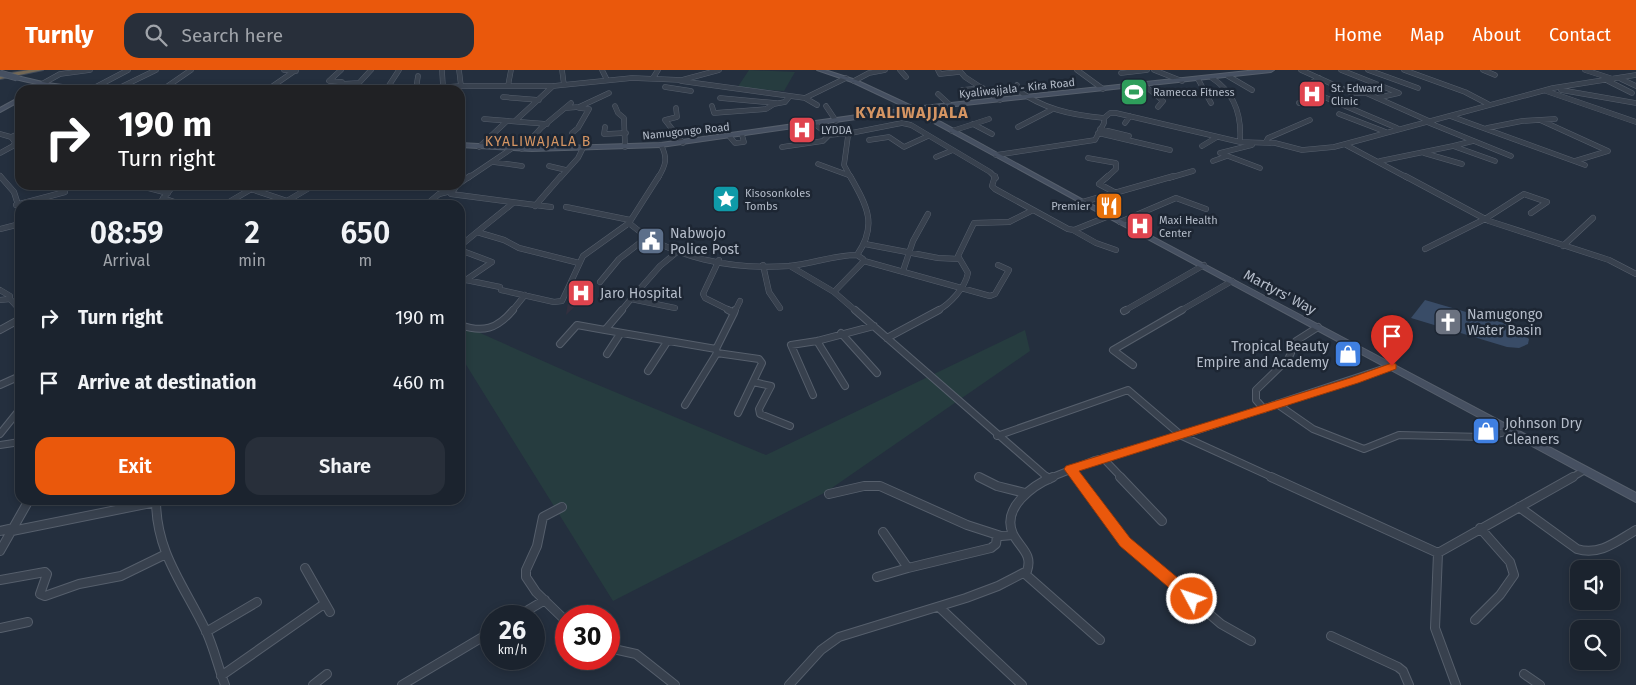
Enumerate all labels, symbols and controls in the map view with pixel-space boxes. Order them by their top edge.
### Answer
search box [124,13,474,58]
text: Turnly [25,21,94,49]
icon: search [142,21,170,49]
text: Search here [182,24,283,47]
text: Home [1334,24,1382,46]
text: Map [1410,24,1444,46]
text: About [1472,24,1521,46]
text: Contact [1549,24,1611,46]
street label: Kyaliwajjala - Kira Road [958,76,1076,101]
sports icon: Ramecca Fitness [1119,77,1149,107]
hospital icon: St. Edward Clinic [1297,79,1327,109]
place label: St. Edward Clinic [1331,82,1383,108]
place label: Ramecca Fitness [1153,86,1235,99]
text: 190 m [118,103,212,145]
district label: KYALIWAJJALA [855,103,969,122]
icon: right [35,105,100,170]
hospital icon: LYDDA [787,115,817,145]
street label: Namugongo Road [642,120,730,143]
place label: LYDDA [821,124,853,137]
district label: KYALIWAJALA B [485,133,591,150]
text: Turn right [118,145,215,172]
place icon: Kisosonkoles Tombs [711,184,741,214]
place label: Kisosonkoles Tombs [745,187,810,213]
restaurant icon: Premier [1094,191,1124,221]
place label: Premier [1051,200,1091,213]
hospital icon: Maxi Health Center [1125,211,1155,241]
place label: Maxi Health Center [1159,214,1218,240]
text: 08:59 [90,215,164,251]
text: 2 [244,215,260,251]
text: 650 [341,215,390,251]
place label: Nabwojo Police Post [670,225,740,258]
public building icon: Nabwojo Police Post [636,226,666,256]
text: Arrival [103,251,150,270]
text: min [238,251,266,270]
text: m [359,251,372,270]
street label: Martyrs' Way [1241,266,1319,319]
hospital icon: Jaro Hospital [566,278,596,308]
place label: Jaro Hospital [600,285,682,302]
icon: right [35,304,63,332]
text: Turn right [78,306,163,329]
text: 190 m [395,306,445,329]
place label: Namugongo Water Basin [1467,306,1543,339]
church icon: Namugongo Water Basin [1433,307,1463,337]
pin [1371,315,1413,366]
icon: arrive [1378,322,1406,350]
place label: Tropical Beauty Empire and Academy [1196,338,1329,371]
shop icon: Tropical Beauty Empire and Academy [1333,339,1363,369]
icon: arrive [35,369,63,397]
text: Arrive at destination [78,371,257,394]
text: 460 m [393,371,445,394]
place label: Johnson Dry Cleaners [1505,415,1582,448]
shop icon: Johnson Dry Cleaners [1471,416,1501,446]
button: Exit [35,437,235,495]
button: Share [245,437,445,495]
map controls [1570,560,1620,670]
button: sound [1570,560,1620,610]
position arrow [1165,572,1217,624]
speed limit sign: 30 [555,605,620,670]
text: 26 [499,616,526,646]
button: search [1570,620,1620,670]
text: km/h [498,643,527,657]

